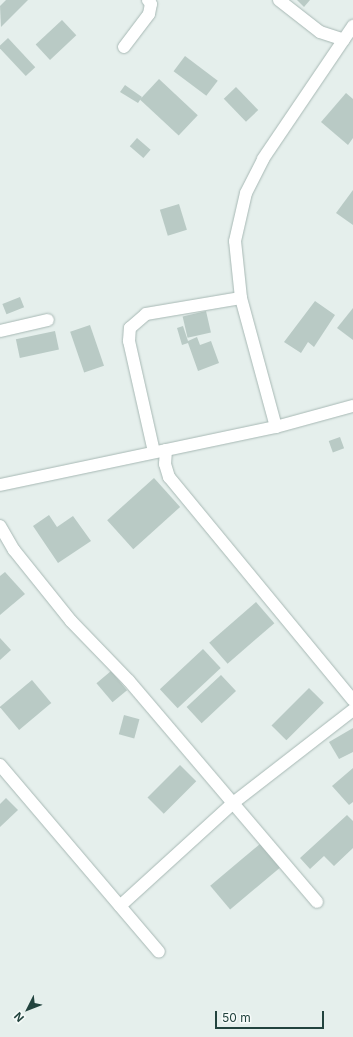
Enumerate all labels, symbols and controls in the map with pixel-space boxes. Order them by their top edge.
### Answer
north arrow [8,989,48,1029]
scale bar [217,1003,326,1029]
text: N [11,1009,27,1025]
text: 50 m [222,1010,251,1025]

